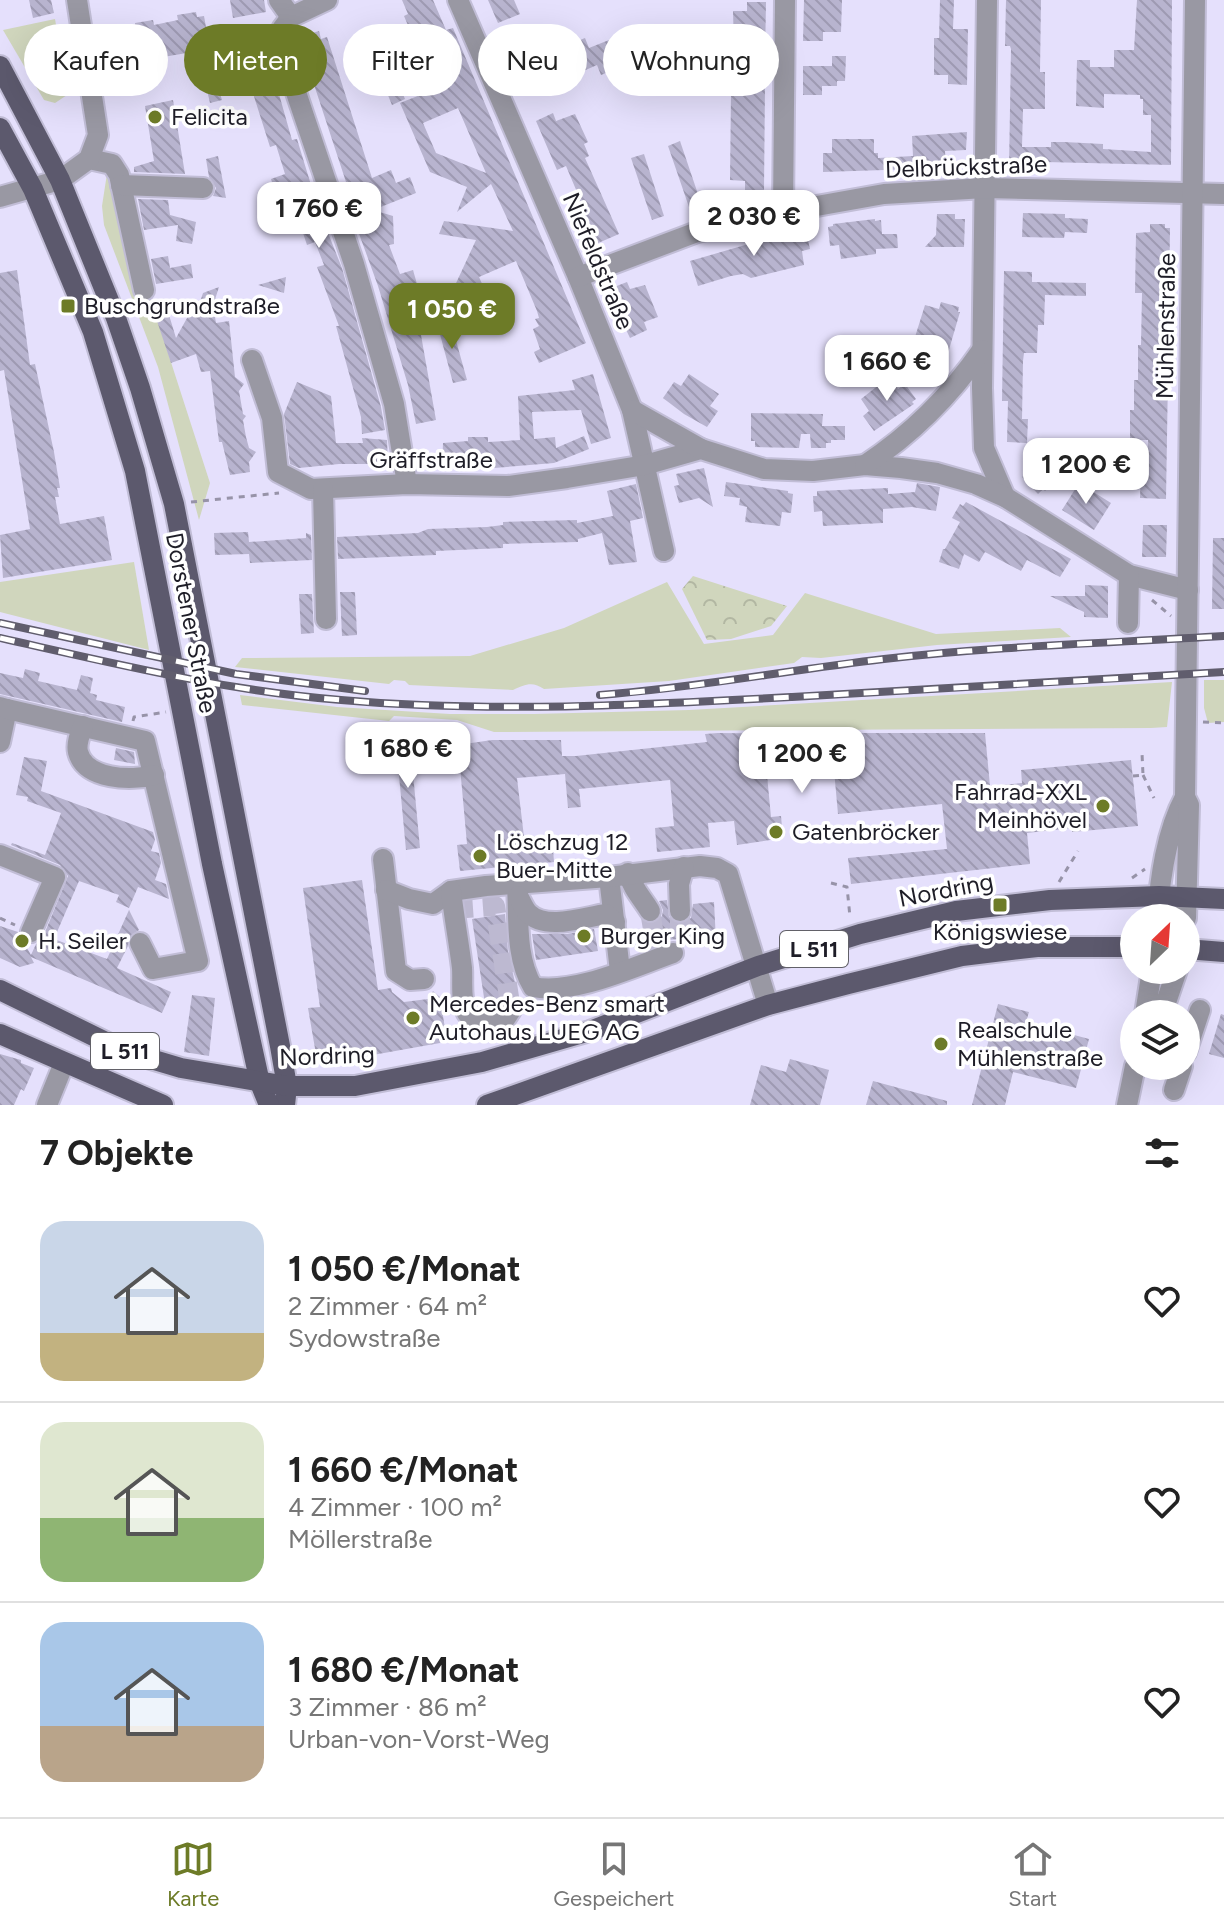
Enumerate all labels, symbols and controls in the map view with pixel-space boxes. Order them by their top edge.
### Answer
chip: Kaufen [24,24,168,96]
chip: Mieten [184,24,327,96]
chip: Filter [343,24,462,96]
chip: Neu [478,24,587,96]
chip: Wohnung [603,24,779,96]
place label: Felicita [171,102,248,131]
marker: Felicita [146,108,164,126]
street label: Delbrückstraße [884,149,1048,184]
pin: 1 760 € [245,182,393,250]
street label: Niefeldstraße [557,188,640,334]
pin: 2 030 € [680,190,828,258]
text: 1 760 € [275,192,363,224]
text: 2 030 € [707,200,801,232]
street label: Mühlenstraße [1150,253,1181,399]
pin: 1 050 € [378,283,526,351]
place label: Buschgrundstraße [84,291,280,320]
text: 1 050 € [407,293,497,325]
marker: Buschgrundstraße [59,297,77,315]
pin: 1 660 € [813,335,961,403]
text: 1 660 € [843,345,931,377]
pin: 1 200 € [1012,438,1160,506]
street label: Gräffstraße [369,445,493,474]
text: 1 200 € [1041,448,1131,480]
street label: Dorstener Straße [160,530,223,716]
pin: 1 680 € [334,722,482,790]
pin: 1 200 € [728,727,876,795]
text: 1 680 € [363,732,453,764]
text: 1 200 € [757,737,847,769]
place label: Fahrrad-XXL Meinhövel [954,777,1088,834]
marker: Fahrrad-XXL Meinhövel [1094,797,1112,815]
place label: Gatenbröcker [792,817,940,846]
marker: Gatenbröcker [767,823,785,841]
place label: Löschzug 12 Buer-Mitte [496,827,628,884]
marker: Löschzug 12 Buer-Mitte [471,847,489,865]
street label: Nordring [896,866,996,913]
marker: Königswiese [991,896,1009,914]
north arrow [1120,904,1200,984]
map controls [1120,904,1200,1080]
place label: Königswiese [933,917,1067,946]
place label: Burger King [600,921,725,950]
place label: H. Seiler [38,926,127,955]
marker: Burger King [575,927,593,945]
road number: L 511 [780,931,848,967]
marker: H. Seiler [13,932,31,950]
place label: Mercedes-Benz smart Autohaus LUEG AG [429,989,665,1046]
button: layers [1120,1000,1200,1080]
marker: Mercedes-Benz smart Autohaus LUEG AG [404,1009,422,1027]
place label: Realschule Mühlenstraße [957,1015,1103,1072]
road number: L 511 [91,1033,159,1069]
marker: Realschule Mühlenstraße [932,1035,950,1053]
street label: Nordring [279,1039,375,1072]
icon: filters [1140,1131,1184,1175]
text: 7 Objekte [40,1133,193,1174]
text: 1 050 €/Monat [288,1249,521,1290]
icon: home [104,1253,200,1349]
icon: heart [1140,1279,1184,1323]
text: 2 Zimmer · 64 m² [288,1290,487,1322]
text: Sydowstraße [288,1322,441,1354]
text: 1 660 €/Monat [288,1450,518,1491]
icon: home [104,1454,200,1550]
icon: heart [1140,1480,1184,1524]
text: 4 Zimmer · 100 m² [288,1491,502,1523]
text: Möllerstraße [288,1523,432,1555]
text: 1 680 €/Monat [288,1650,519,1691]
icon: home [104,1654,200,1750]
icon: heart [1140,1680,1184,1724]
text: 3 Zimmer · 86 m² [288,1691,487,1723]
text: Urban-von-Vorst-Weg [288,1723,550,1755]
tab: Karte [167,1837,219,1912]
tab: Gespeichert [553,1837,674,1912]
tab: Start [1008,1837,1057,1912]

